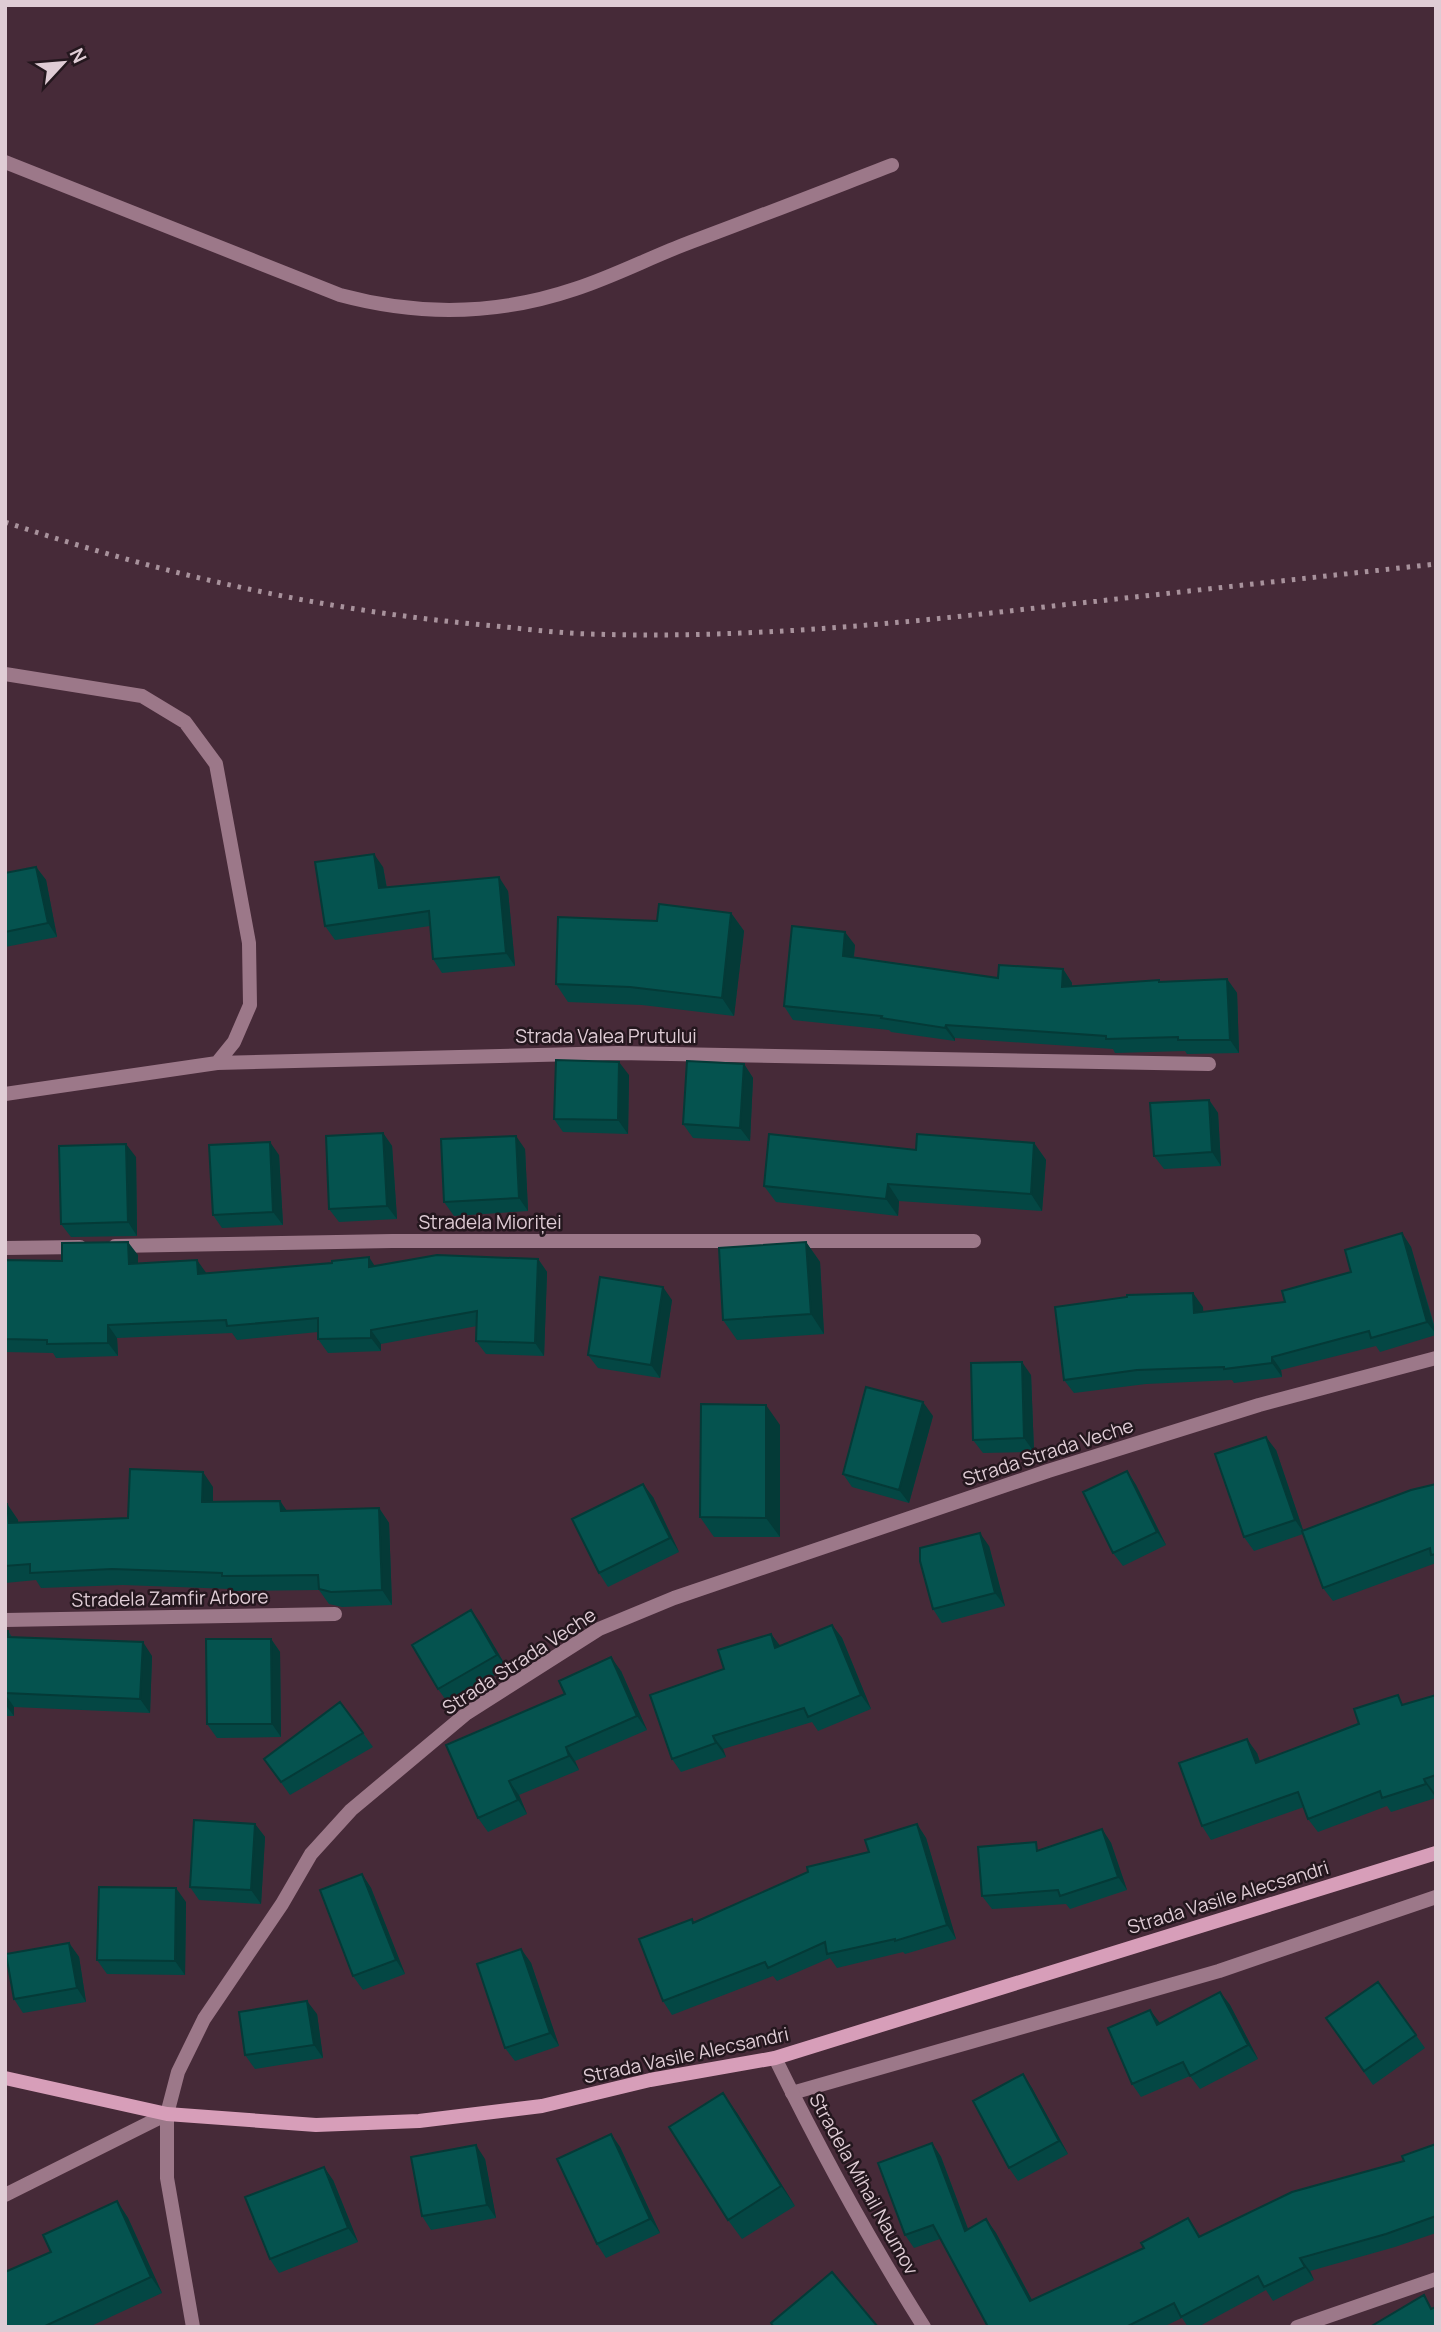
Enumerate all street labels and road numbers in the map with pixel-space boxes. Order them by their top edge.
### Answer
street label: Strada Valea Prutului [515,1023,697,1049]
street label: Stradela Mioriței [418,1209,562,1235]
street label: Strada Strada Veche [959,1412,1137,1492]
street label: Stradela Zamfir Arbore [71,1583,269,1613]
street label: Strada Strada Veche [437,1602,601,1720]
street label: Strada Vasile Alecsandri [1124,1854,1332,1940]
street label: Strada Vasile Alecsandri [581,2021,791,2089]
street label: Stradela Mihail Naumov [803,2089,925,2280]

